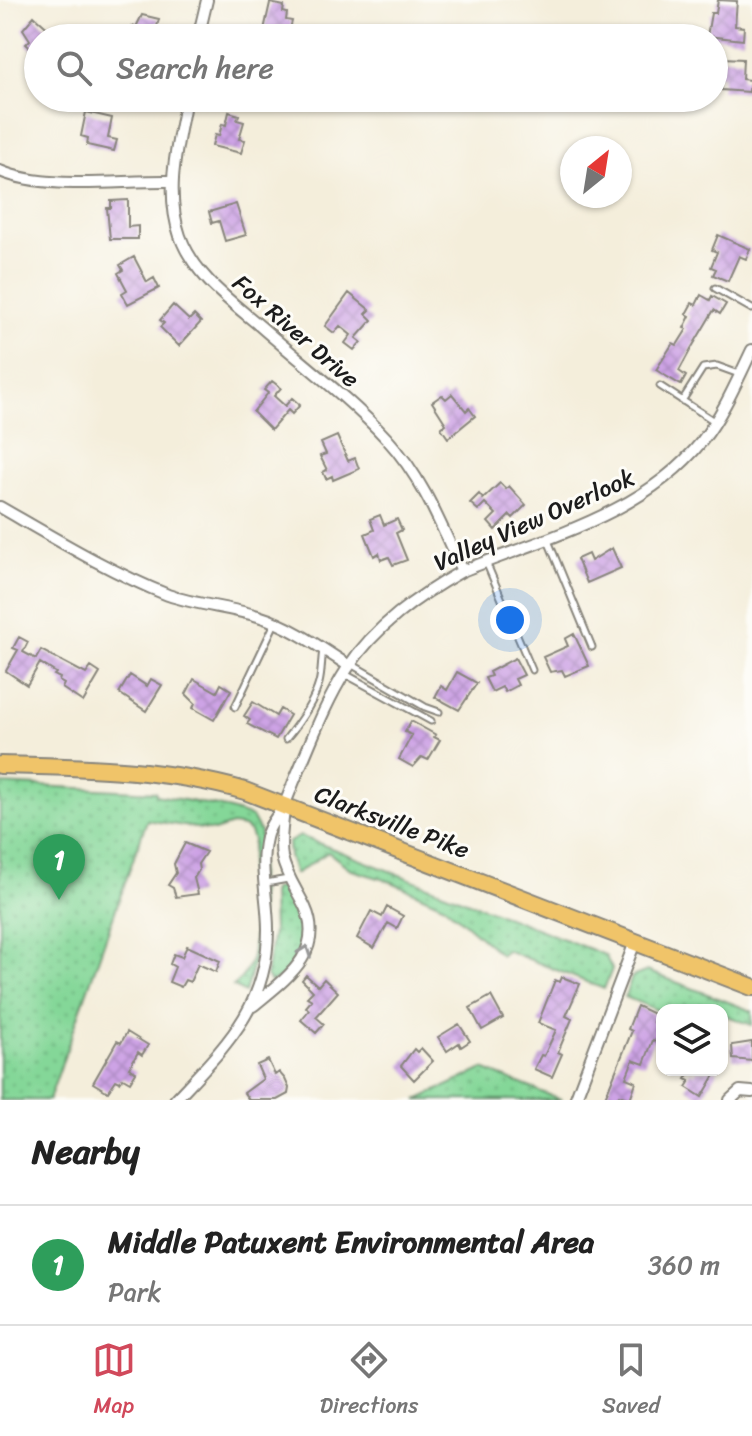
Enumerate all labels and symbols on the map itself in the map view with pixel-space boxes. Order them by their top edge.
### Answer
north arrow [560,136,632,208]
street label: Fox River Drive [223,263,369,399]
street label: Valley View Overlook [427,457,642,583]
your location [490,600,530,640]
street label: Clarksville Pike [308,773,476,871]
pin: 1 [33,834,85,900]
one-way arrow [295,945,312,959]

